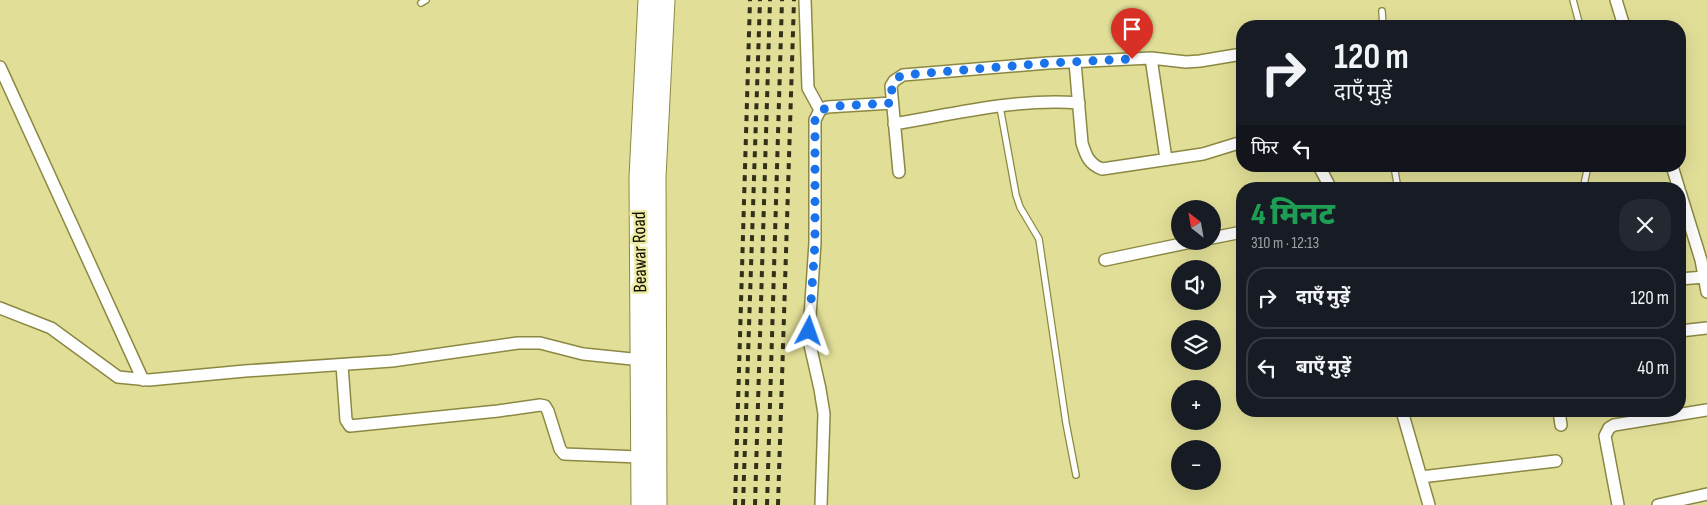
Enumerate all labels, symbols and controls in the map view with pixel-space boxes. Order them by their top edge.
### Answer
pin [1111,8,1153,59]
icon: arrive [1118,15,1146,43]
text: 120 m [1334,36,1409,79]
icon: right [1251,40,1316,105]
text: दाएँ मुड़ें [1334,79,1392,106]
icon: left [1288,135,1316,163]
text: फिर [1251,137,1278,160]
text: 4 मिनट [1251,197,1335,233]
button: close [1619,199,1671,251]
north arrow [1171,200,1221,250]
map controls [1171,200,1221,490]
street label: Beawar Road [628,211,652,293]
text: 310 m · 12:13 [1251,234,1319,253]
button: sound [1171,260,1221,310]
icon: right [1253,284,1281,312]
text: दाएँ मुड़ें [1296,286,1350,309]
text: 120 m [1631,287,1669,310]
position arrow [782,304,834,356]
button: layers [1171,320,1221,370]
icon: left [1253,354,1281,382]
text: बाएँ मुड़ें [1296,356,1351,379]
text: 40 m [1637,357,1669,380]
button: + [1171,380,1221,430]
button: − [1171,440,1221,490]

